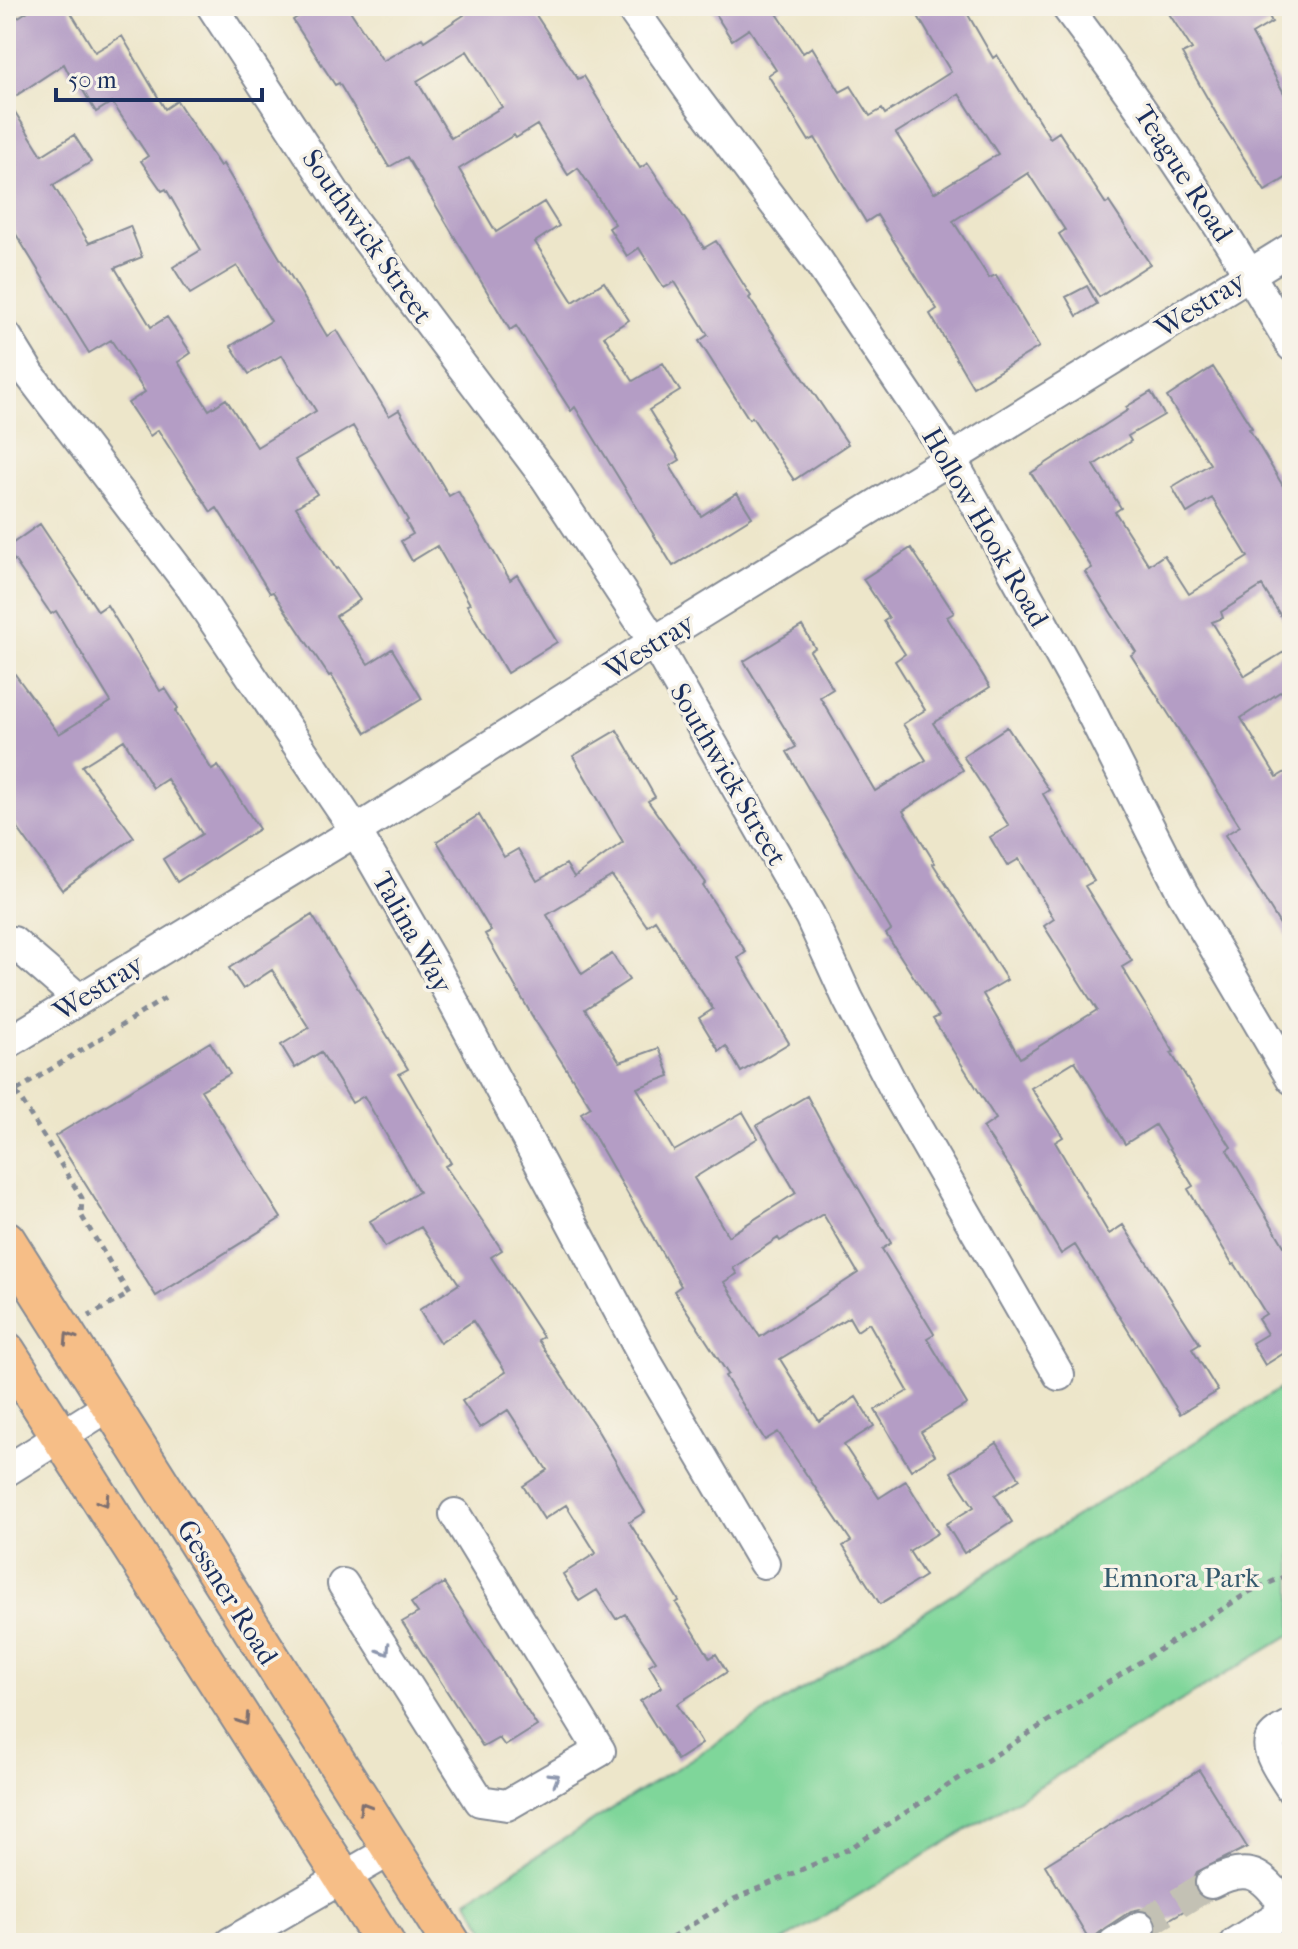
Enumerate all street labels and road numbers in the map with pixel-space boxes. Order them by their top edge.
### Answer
street label: Teague Road [1127,99,1240,249]
street label: Southwick Street [295,143,440,330]
street label: Westray [1149,264,1252,345]
street label: Hollow Hook Road [915,422,1056,633]
street label: Westray [598,606,701,687]
street label: Southwick Street [663,677,794,871]
street label: Talina Way [366,866,460,1000]
street label: Westray [47,947,150,1028]
street label: Gessner Road [170,1514,286,1671]

